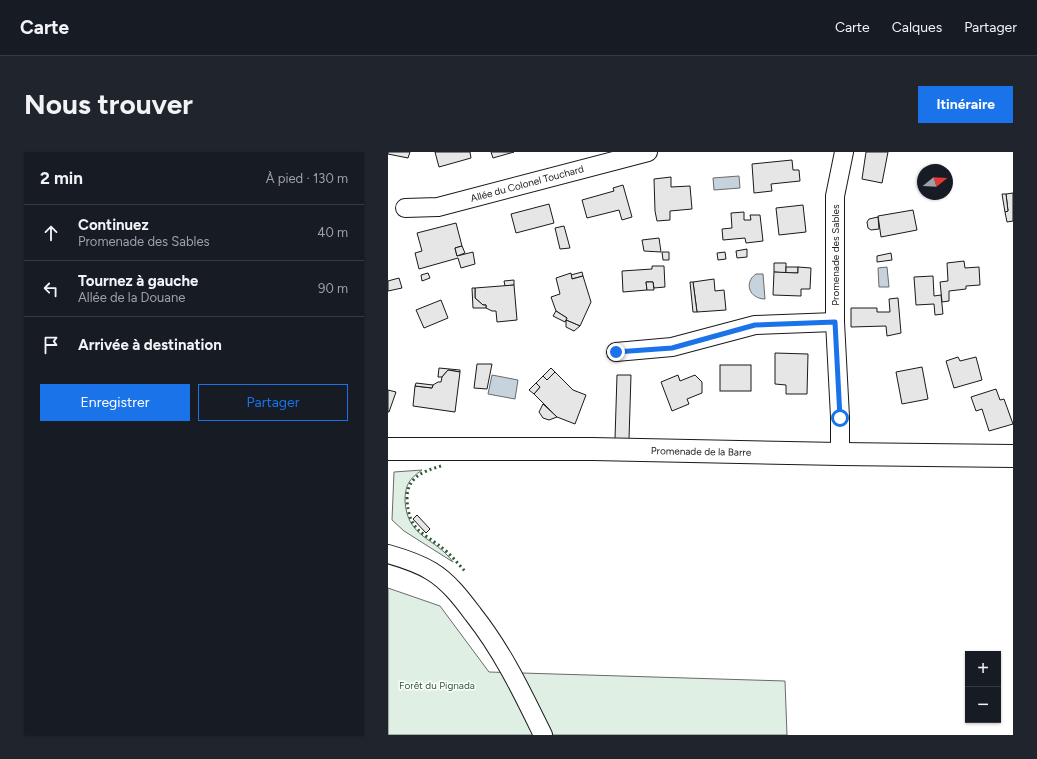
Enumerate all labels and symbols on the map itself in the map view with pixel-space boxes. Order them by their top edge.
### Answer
street label: Allée du Colonel Touchard [469,162,585,205]
north arrow [917,164,953,200]
street label: Promenade des Sables [829,204,842,306]
route end [607,343,625,361]
route start [831,409,849,427]
street label: Promenade de la Barre [651,444,752,459]
park label: Forêt du Pignada [399,679,475,692]

